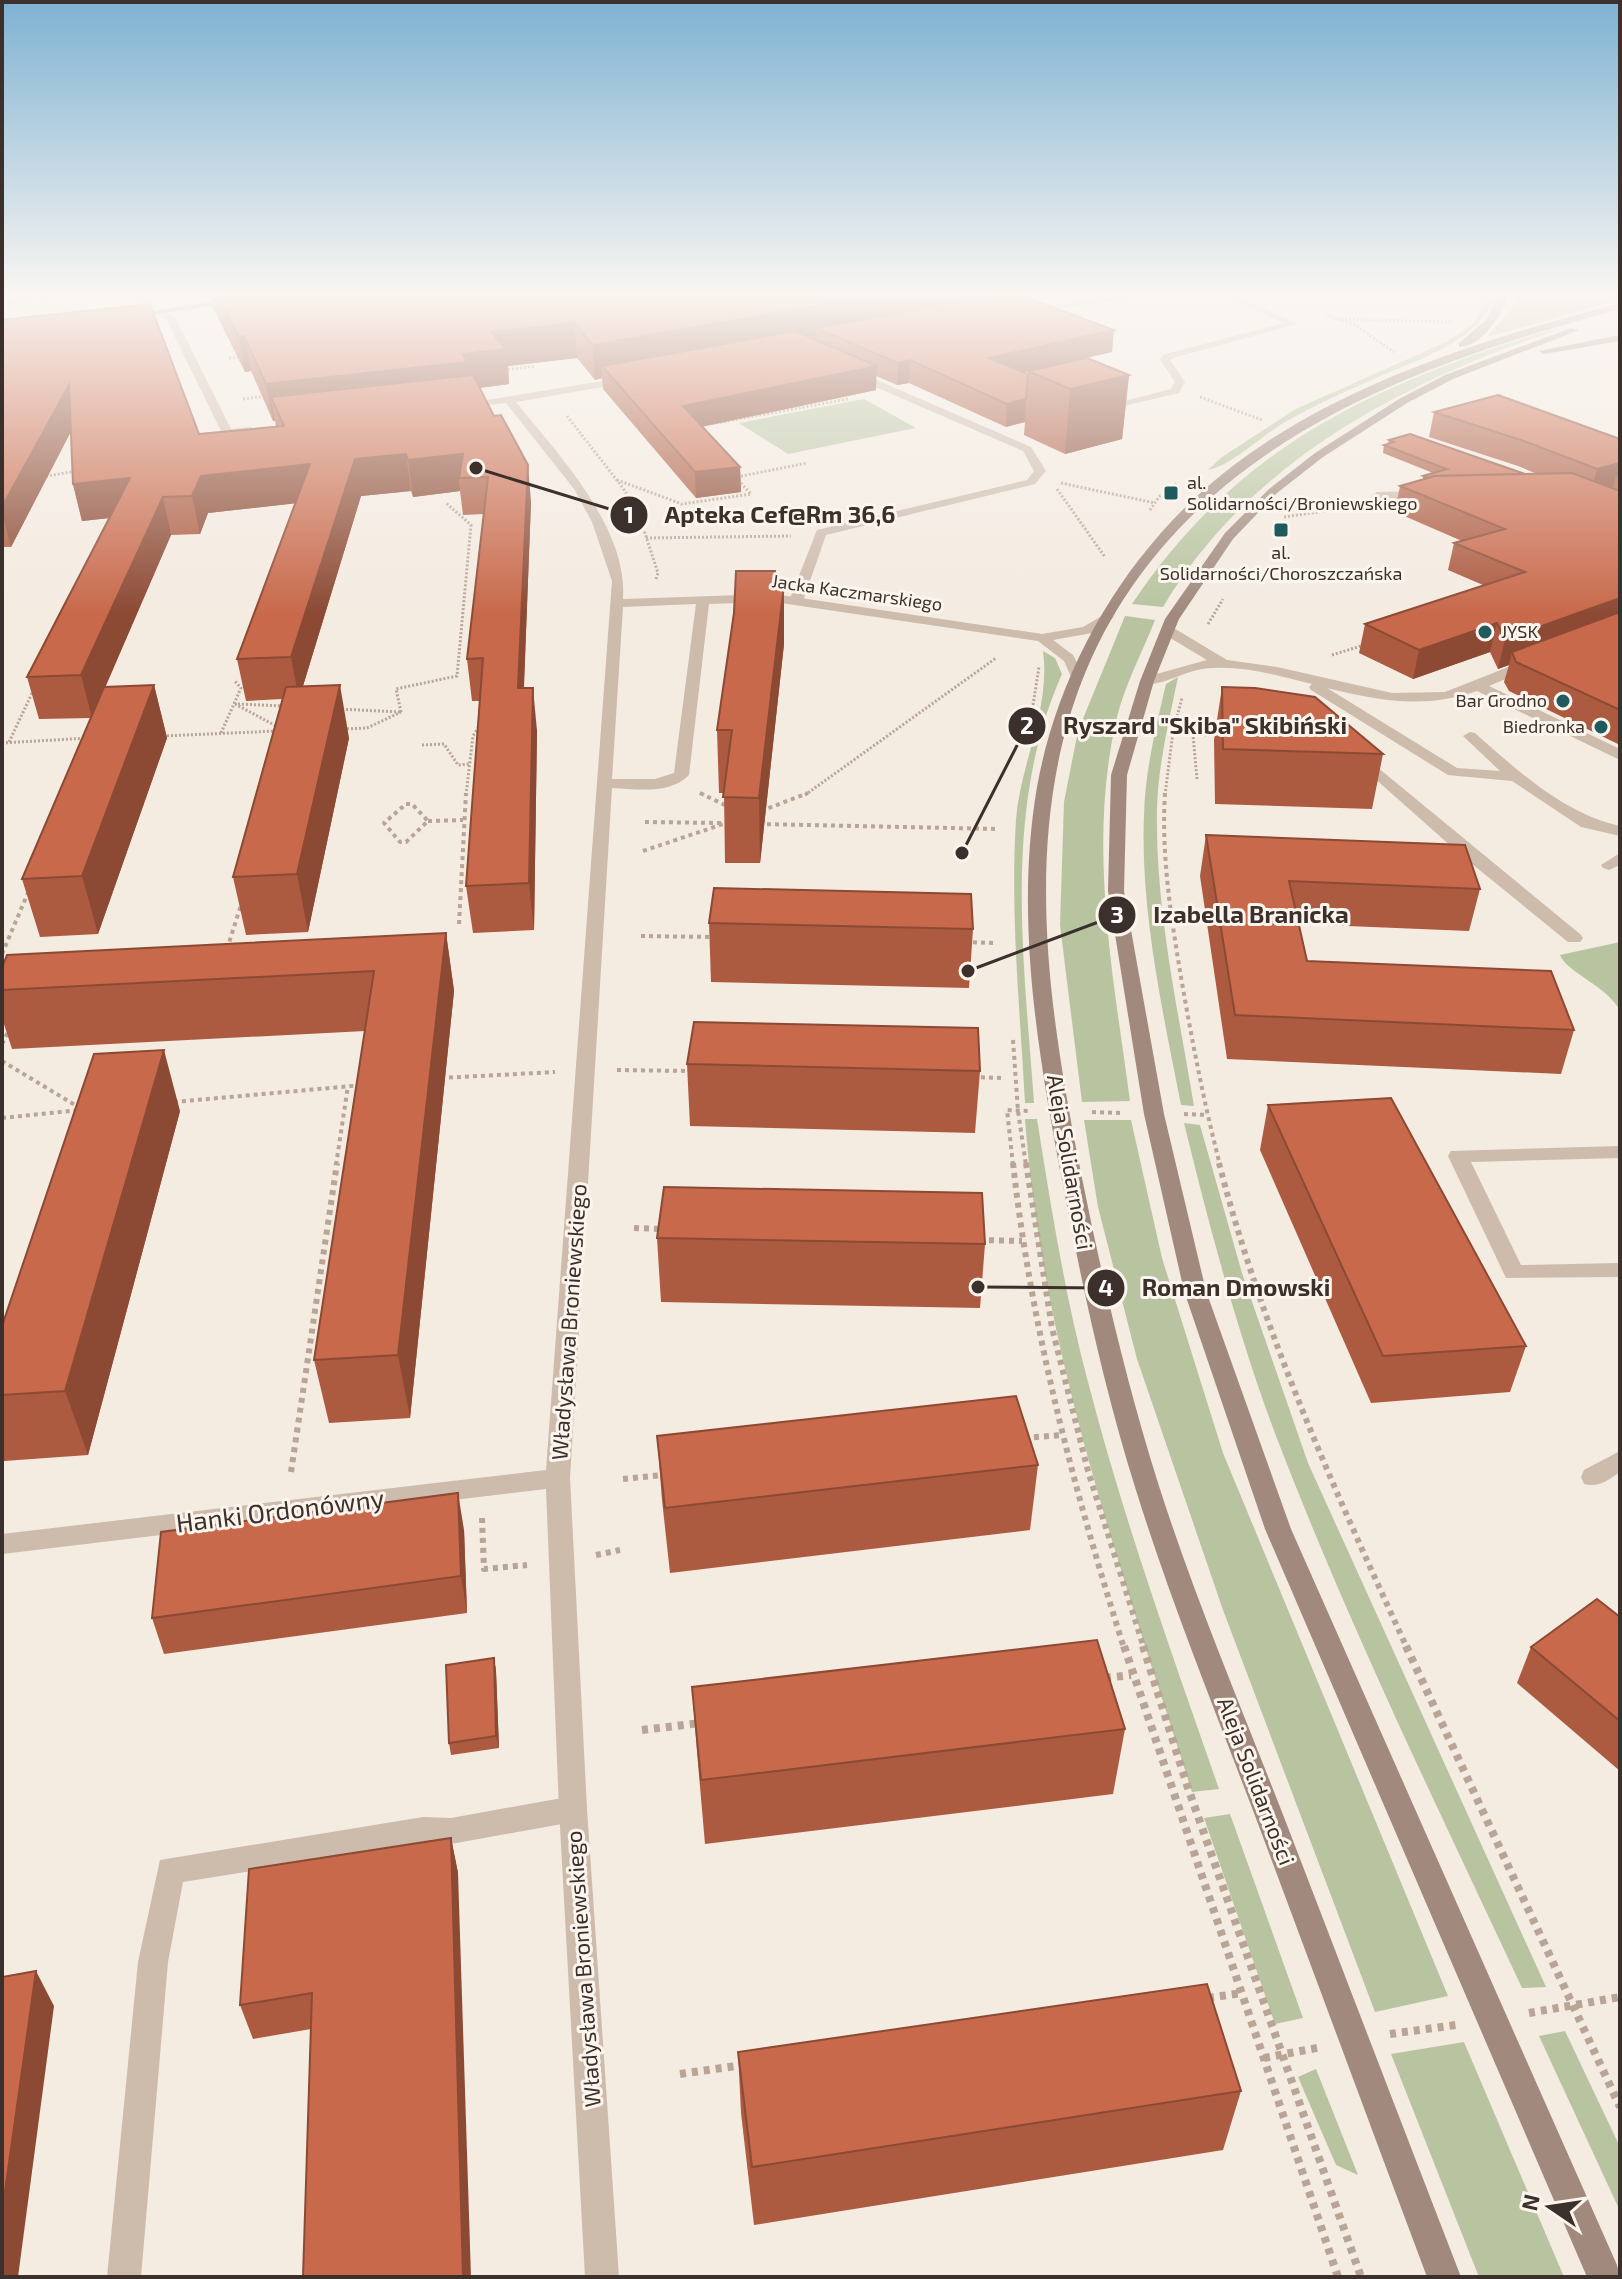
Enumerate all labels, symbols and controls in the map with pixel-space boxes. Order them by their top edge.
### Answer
place label: al. Solidarności/Broniewskiego [1187,471,1417,514]
marker: al. Solidarności/Broniewskiego [1162,484,1180,502]
callout: Apteka Cef@Rm 36,6 [609,491,912,539]
text: 1 [624,499,634,528]
text: Apteka Cef@Rm 36,6 [665,499,895,528]
marker: al. Solidarności/Choroszczańska [1272,521,1290,539]
place label: al. Solidarności/Choroszczańska [1160,541,1402,584]
street label: Jacka Kaczmarskiego [771,569,944,615]
place label: JYSK [1501,620,1538,642]
marker: JYSK [1476,623,1494,641]
place label: Bar Grodno [1456,689,1547,711]
marker: Bar Grodno [1554,692,1572,710]
callout: Ryszard "Skiba" Skibiński [1007,702,1363,750]
text: 2 [1020,710,1034,739]
text: Ryszard "Skiba" Skibiński [1063,710,1347,739]
place label: Biedronka [1503,715,1585,737]
marker: Biedronka [1592,718,1610,736]
callout: Izabella Branicka [1097,891,1365,939]
text: 3 [1110,899,1124,928]
text: Izabella Branicka [1153,899,1349,928]
street label: Aleja Solidarności [1042,1072,1099,1252]
street label: Władysława Broniewskiego [545,1183,591,1461]
callout: Roman Dmowski [1086,1264,1347,1312]
text: 4 [1098,1272,1114,1301]
text: Roman Dmowski [1142,1272,1330,1301]
street label: Hanki Ordonówny [174,1481,386,1538]
street label: Aleja Solidarności [1212,1693,1301,1869]
street label: Władysława Broniewskiego [559,1830,605,2108]
north arrow [1510,2167,1590,2247]
text: N [1515,2192,1544,2213]

